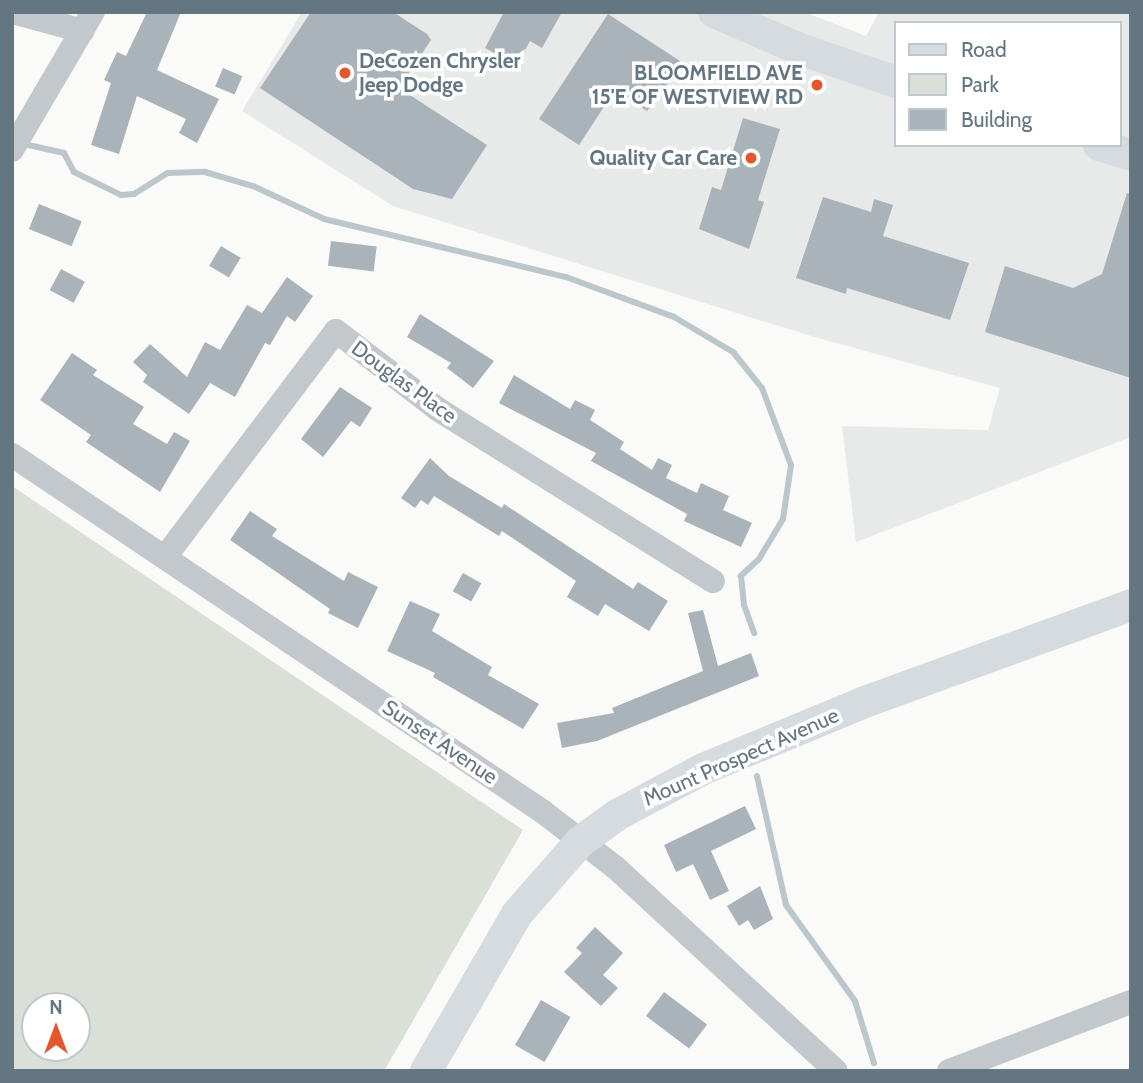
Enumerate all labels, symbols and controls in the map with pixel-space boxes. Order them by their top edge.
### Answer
legend [894,21,1122,147]
text: Road [961,37,1007,62]
place label: DeCozen Chrysler Jeep Dodge [359,48,520,98]
place label: BLOOMFIELD AVE 15'E OF WESTVIEW RD [592,60,803,110]
marker: DeCozen Chrysler Jeep Dodge [337,65,353,81]
text: Park [961,72,999,97]
marker: BLOOMFIELD AVE 15'E OF WESTVIEW RD [809,77,825,93]
text: Building [961,107,1032,132]
place label: Quality Car Care [590,145,737,171]
marker: Quality Car Care [743,150,759,166]
street label: Douglas Place [347,335,461,429]
street label: Sunset Avenue [378,694,502,790]
street label: Mount Prospect Avenue [639,702,843,812]
north arrow [21,992,91,1062]
text: N [49,996,63,1019]

